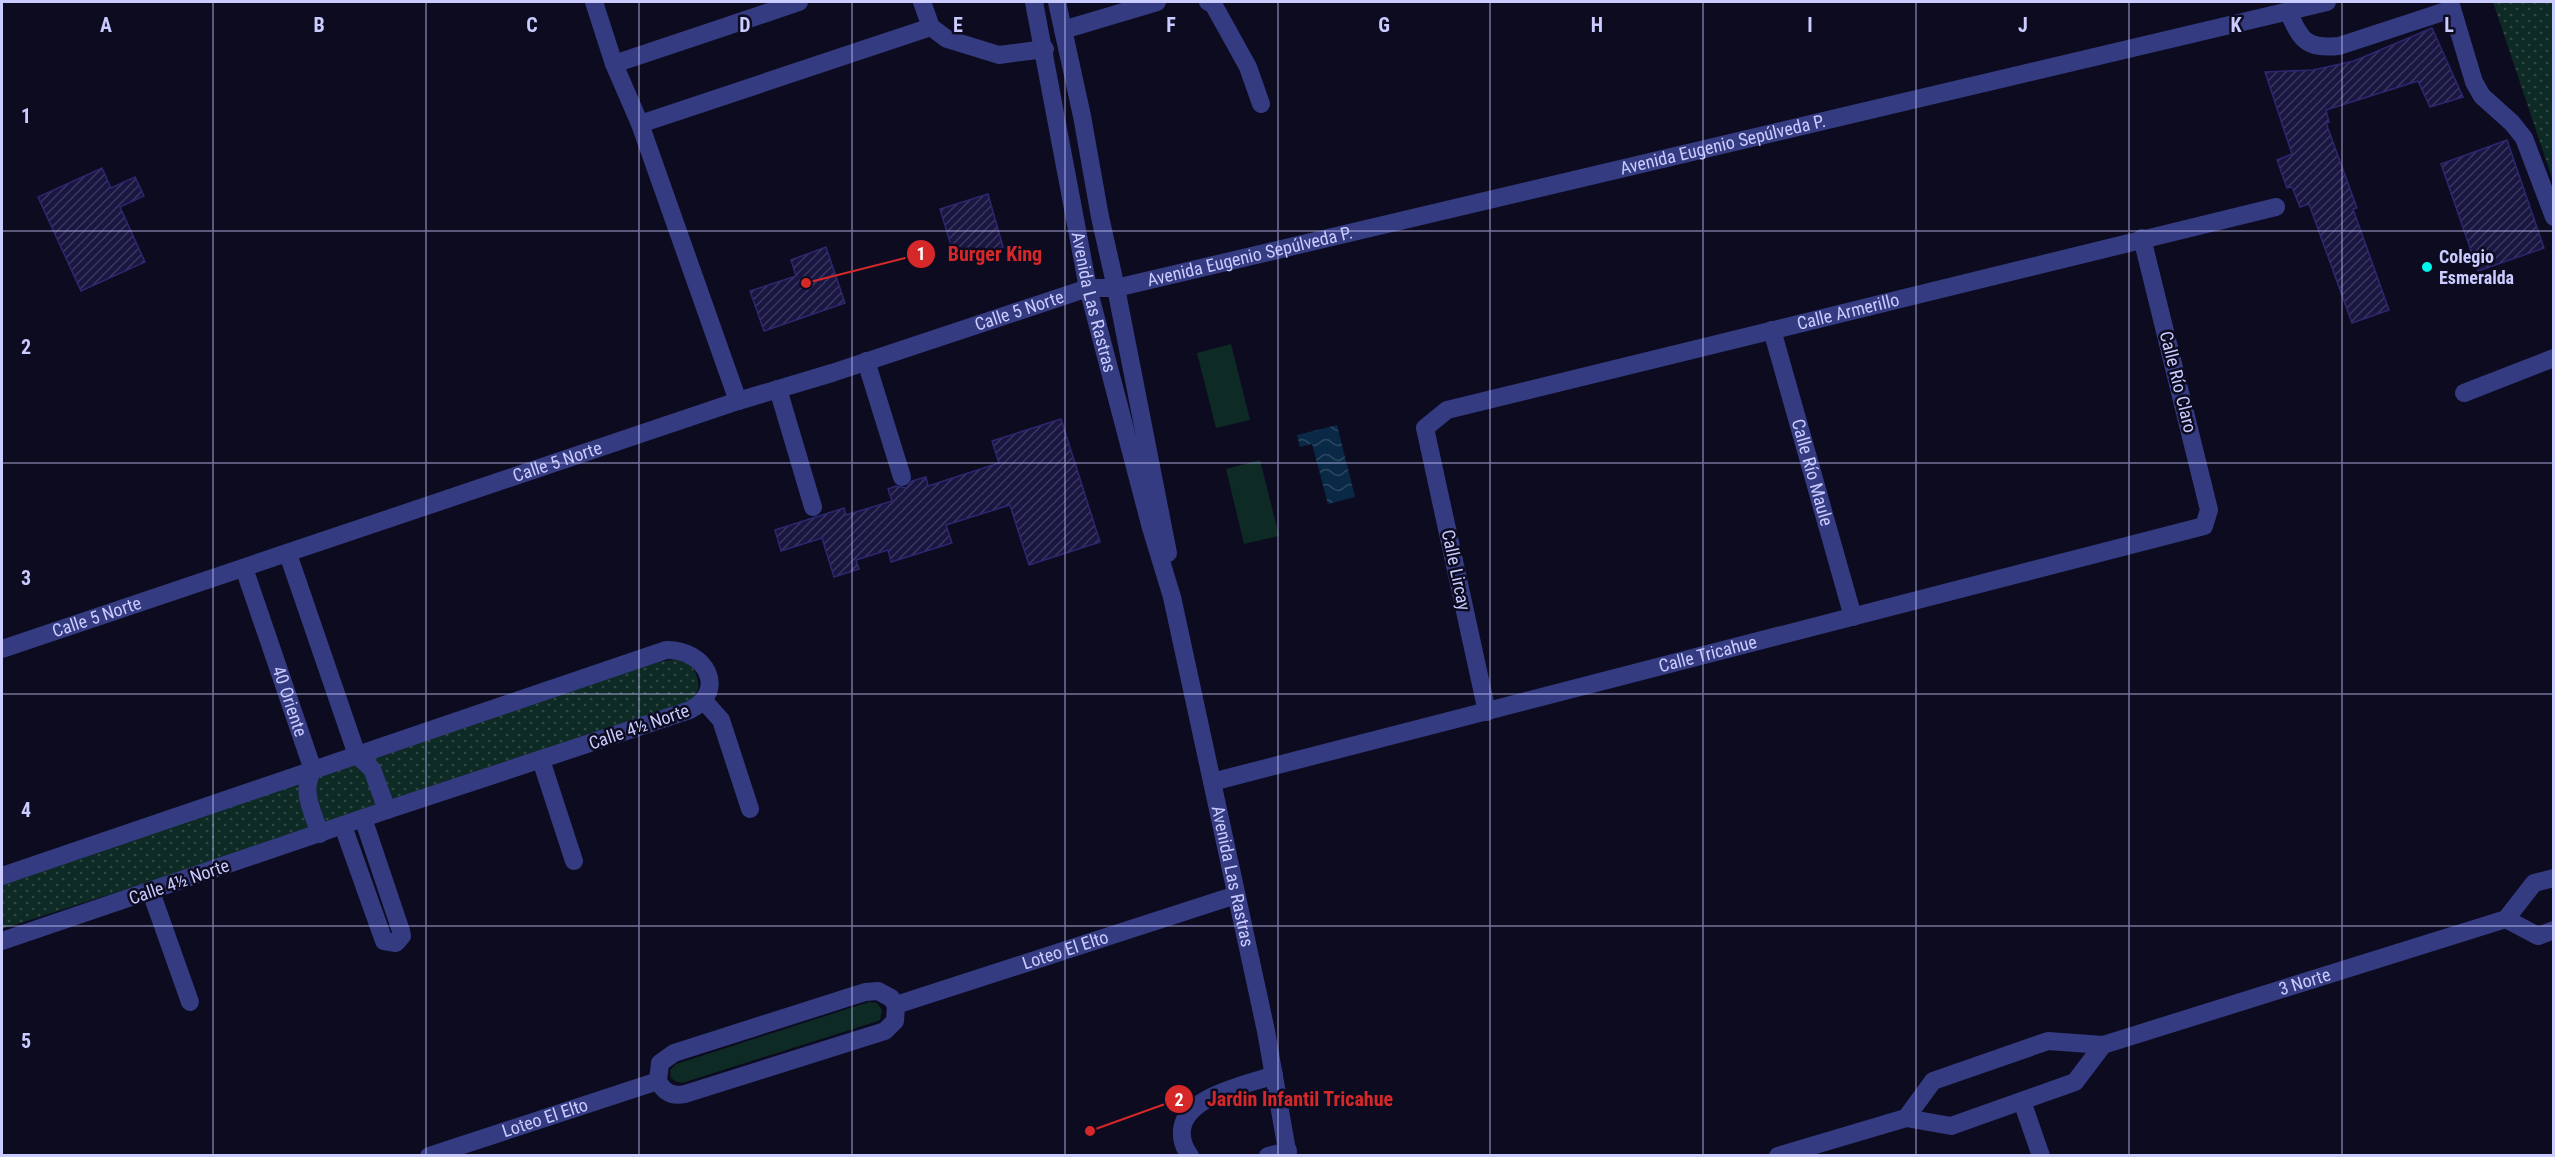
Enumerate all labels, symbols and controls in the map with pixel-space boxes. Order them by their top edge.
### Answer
text: A [100,13,112,37]
text: B [313,13,325,37]
text: C [526,13,538,37]
text: D [739,13,751,37]
text: E [953,13,963,37]
text: F [1166,13,1176,37]
text: G [1378,13,1390,37]
text: H [1591,13,1603,37]
text: I [1807,13,1813,37]
text: J [2018,13,2028,37]
text: K [2230,13,2242,37]
text: L [2444,13,2454,37]
text: 1 [21,104,31,128]
street label: Avenida Eugenio Sepúlveda P. [1618,110,1828,179]
street label: Avenida Eugenio Sepúlveda P. [1145,221,1355,290]
street label: Avenida Las Rastras [1068,230,1121,375]
callout: Burger King [906,235,1055,273]
text: Burger King [948,242,1042,266]
text: 1 [916,243,926,264]
place label: Colegio Esmeralda [2439,246,2514,288]
marker: Colegio Esmeralda [2420,260,2434,274]
street label: Calle 5 Norte [972,286,1066,335]
street label: Calle Armerillo [1795,289,1901,334]
street label: Calle Río Claro [2156,329,2201,435]
text: 2 [21,335,31,359]
street label: Calle Río Maule [1788,416,1838,528]
street label: Calle 5 Norte [510,437,604,486]
street label: Calle Lircay [1438,528,1475,613]
text: 3 [21,566,31,590]
street label: Calle 5 Norte [49,592,144,641]
street label: Calle Tricahue [1656,631,1759,676]
street label: 40 Oriente [268,663,312,739]
street label: Calle 4½ Norte [586,700,692,754]
text: 4 [21,798,31,822]
street label: Avenida Las Rastras [1207,804,1258,949]
street label: Calle 4½ Norte [126,855,232,909]
street label: Loteo El Elto [1020,926,1111,973]
street label: 3 Norte [2276,964,2333,999]
text: 5 [21,1029,31,1053]
callout: Jardin Infantil Tricahue [1164,1080,1405,1118]
text: Jardin Infantil Tricahue [1207,1087,1393,1111]
text: 2 [1174,1089,1184,1110]
street label: Loteo El Elto [499,1094,590,1141]

